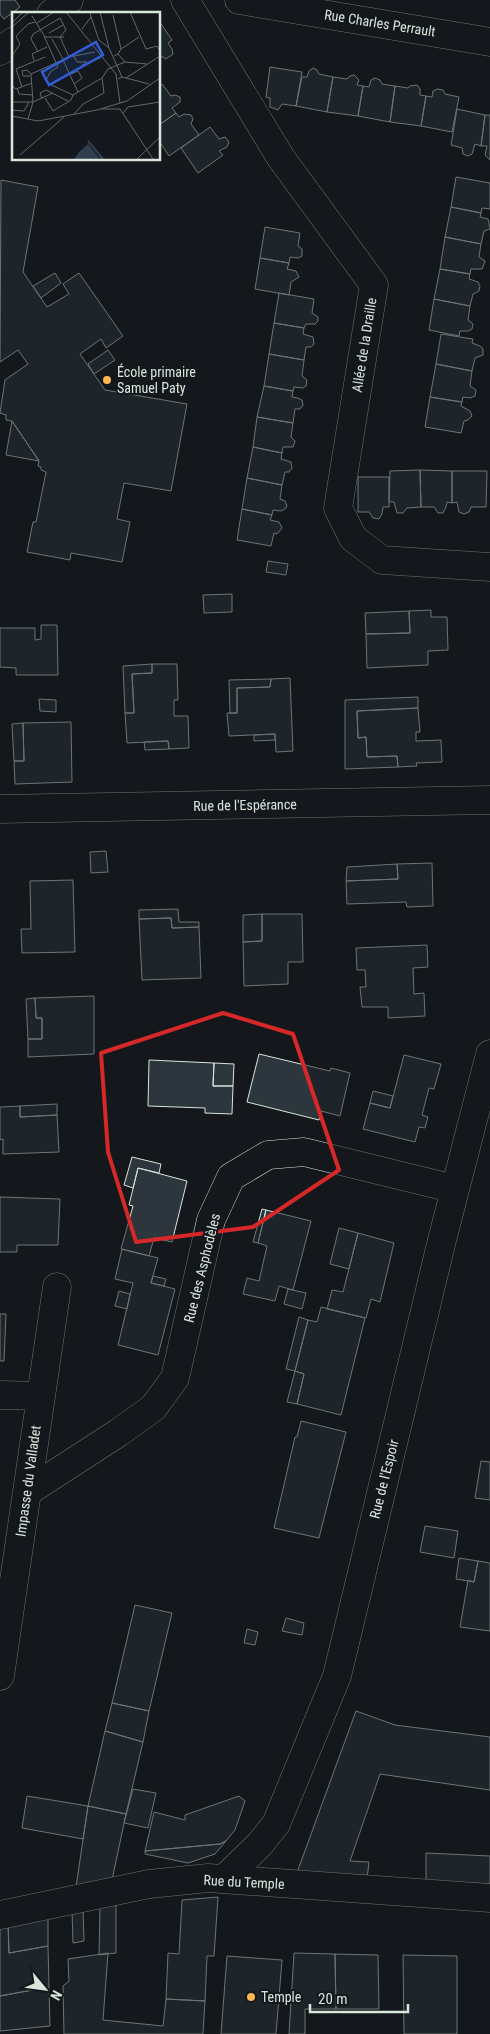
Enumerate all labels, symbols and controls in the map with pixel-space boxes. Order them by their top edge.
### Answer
street label: Rue Charles Perrault [323,6,437,40]
inset map [12,12,160,160]
street label: Allée de la Draille [349,296,379,393]
place label: École primaire Samuel Paty [117,363,196,396]
marker: École primaire Samuel Paty [101,374,113,386]
street label: Rue de l'Espérance [193,796,297,814]
street label: Rue des Asphodèles [181,1212,223,1324]
street label: Impasse du Valladet [12,1424,44,1538]
street label: Rue de l'Espoir [366,1438,402,1520]
street label: Rue du Temple [203,1872,285,1892]
north arrow [20,1964,70,2014]
scale bar [310,1982,408,2014]
text: N [47,1988,65,2003]
place label: Temple [261,1989,302,2005]
text: 20 m [318,1990,348,2008]
marker: Temple [245,1991,257,2003]

